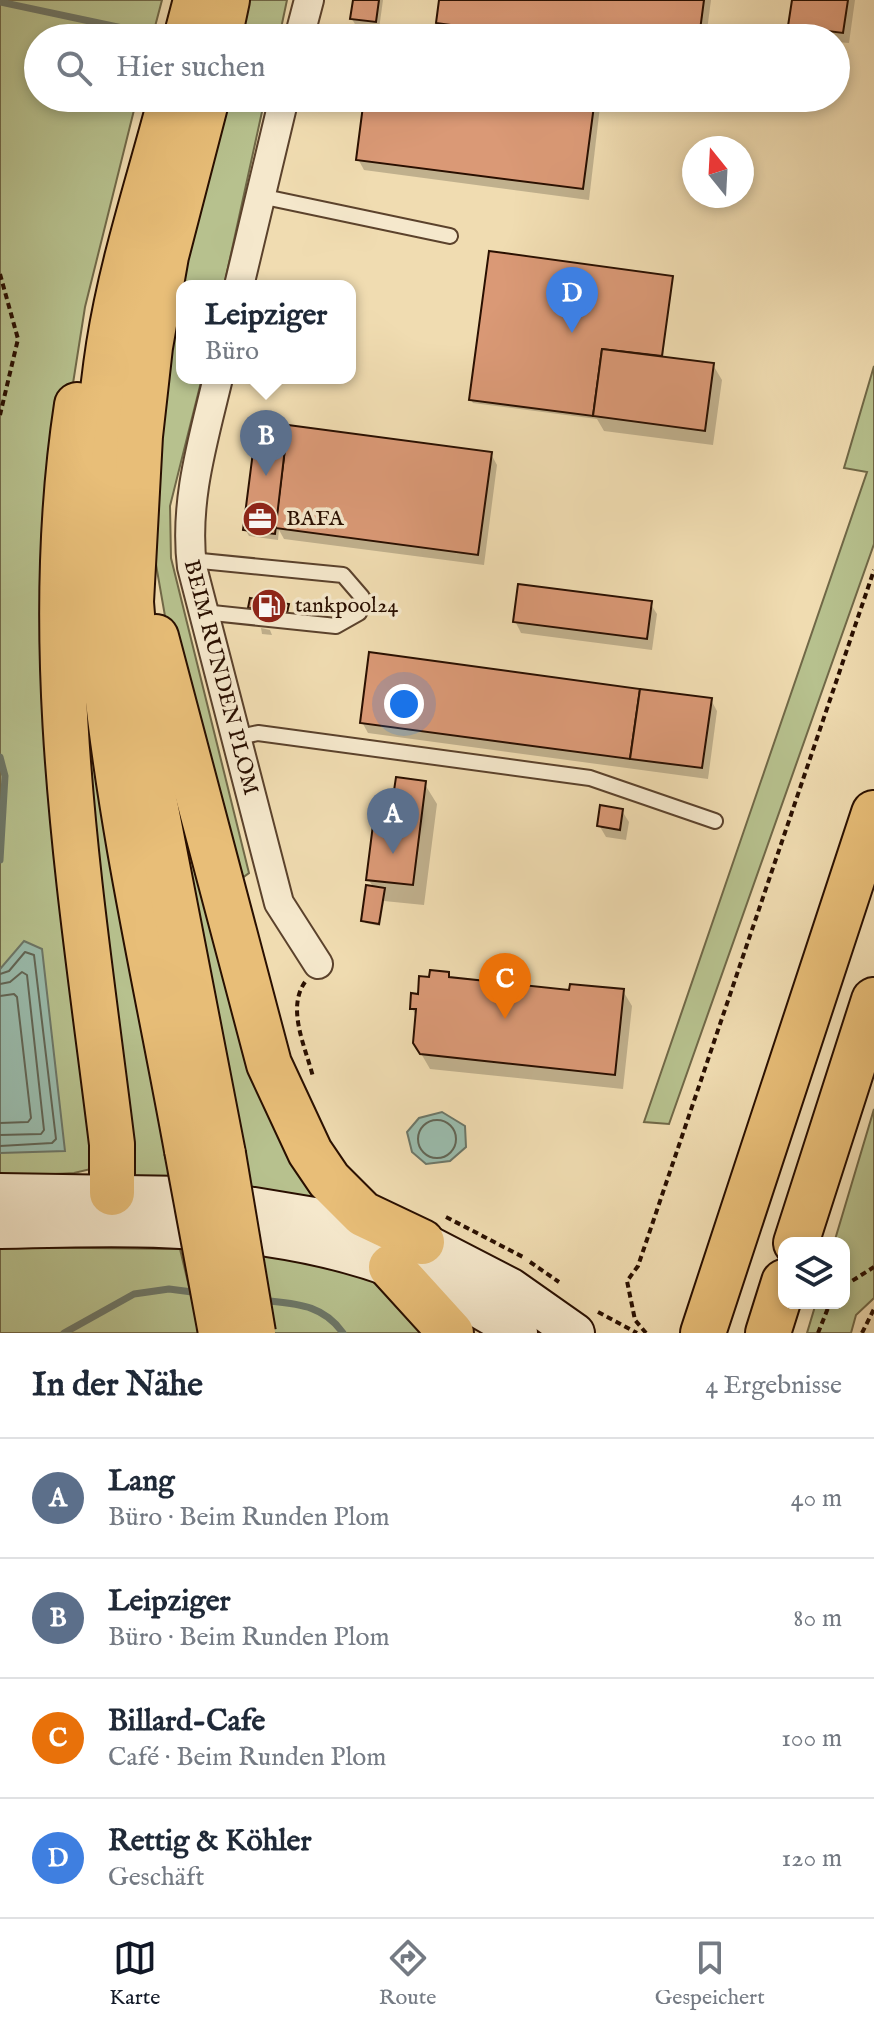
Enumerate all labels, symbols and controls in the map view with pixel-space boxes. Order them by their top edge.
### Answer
search box [24,24,850,112]
icon: search [52,46,96,90]
text: Hier suchen [116,49,266,87]
north arrow [682,136,754,208]
pin: D [546,267,598,333]
popup [176,280,356,384]
text: Leipziger [205,297,327,335]
text: Büro [205,335,259,368]
pin: B [240,410,292,476]
office icon: BAFA [241,500,279,538]
place label: BAFA [286,505,345,533]
street label: BEIM RUNDEN PLOM [177,557,265,798]
fuel station icon: tankpool24 [250,587,288,625]
place label: tankpool24 [295,592,398,620]
your location [384,684,424,724]
pin: A [367,788,419,854]
pin: C [479,953,531,1019]
map controls [778,1237,850,1309]
button: layers [778,1237,850,1309]
text: In der Nähe [32,1364,203,1407]
text: 4 Ergebnisse [705,1369,842,1402]
text: Lang [108,1463,175,1501]
text: A [49,1482,67,1515]
text: 40 m [791,1482,842,1515]
text: Büro · Beim Runden Plom [108,1501,390,1534]
text: Leipziger [108,1583,231,1621]
text: B [49,1602,67,1635]
text: 80 m [793,1602,842,1635]
text: Büro · Beim Runden Plom [108,1621,390,1654]
text: Billard-Cafe [108,1703,265,1741]
text: C [49,1722,67,1755]
text: 100 m [781,1722,842,1755]
text: Café · Beim Runden Plom [108,1741,386,1774]
text: Rettig & Köhler [108,1823,311,1861]
text: D [48,1842,68,1875]
text: 120 m [782,1842,842,1875]
text: Geschäft [108,1861,204,1894]
tab: Karte [109,1936,160,2012]
tab: Route [379,1936,436,2012]
tab: Gespeichert [655,1936,765,2012]

